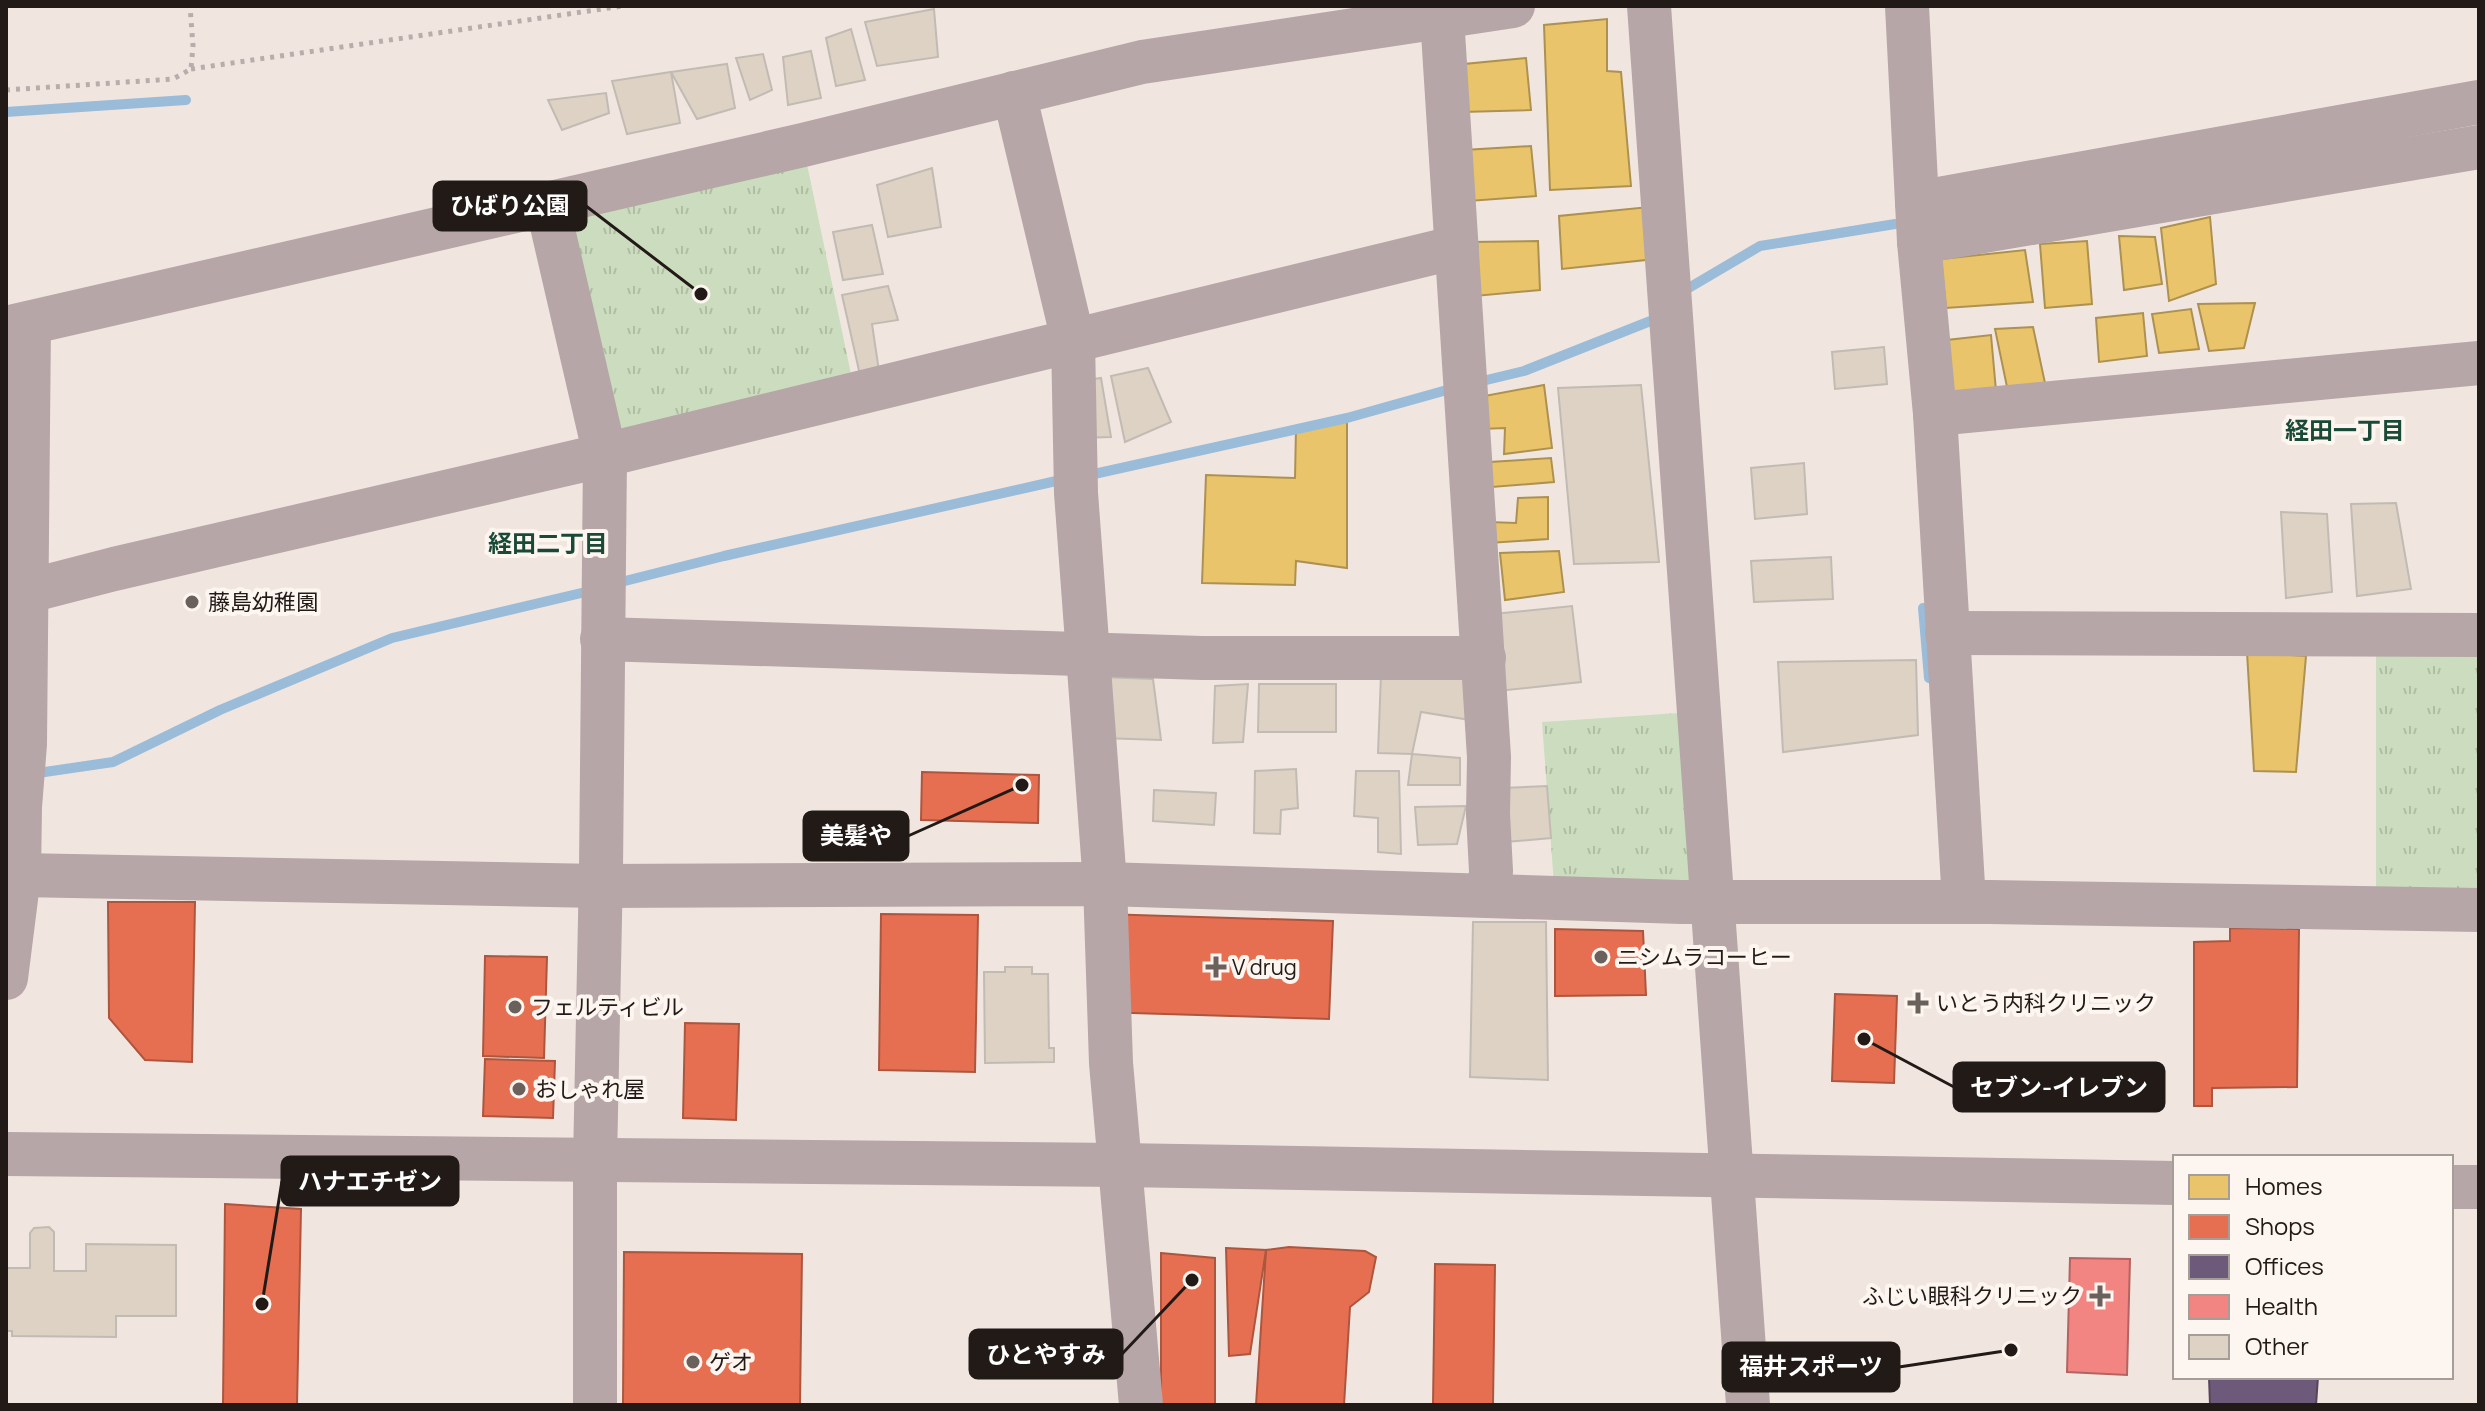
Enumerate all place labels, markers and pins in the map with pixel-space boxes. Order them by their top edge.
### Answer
callout: ひばり公園 [434,182,586,230]
place label: 藤島幼稚園 [208,587,318,617]
marker: 藤島幼稚園 [183,593,201,611]
callout: 美髪や [804,812,908,860]
place label: ニシムラコーヒー [1617,942,1792,972]
marker: ニシムラコーヒー [1592,948,1610,966]
place label: V drug [1232,952,1297,982]
marker: V drug [1207,958,1225,976]
place label: いとう内科クリニック [1936,988,2156,1018]
place label: フェルティビル [531,992,684,1022]
marker: いとう内科クリニック [1907,992,1929,1014]
marker: フェルティビル [506,998,524,1016]
callout: セブン-イレブン [1954,1063,2164,1111]
place label: おしゃれ屋 [535,1074,645,1104]
marker: おしゃれ屋 [510,1080,528,1098]
callout: ハナエチゼン [282,1157,458,1205]
place label: ふじい眼科クリニック [1862,1281,2082,1311]
marker: ふじい眼科クリニック [2089,1285,2111,1307]
callout: ひとやすみ [970,1330,1122,1378]
callout: 福井スポーツ [1723,1343,1899,1391]
place label: ゲオ [709,1347,753,1377]
marker: ゲオ [684,1353,702,1371]

